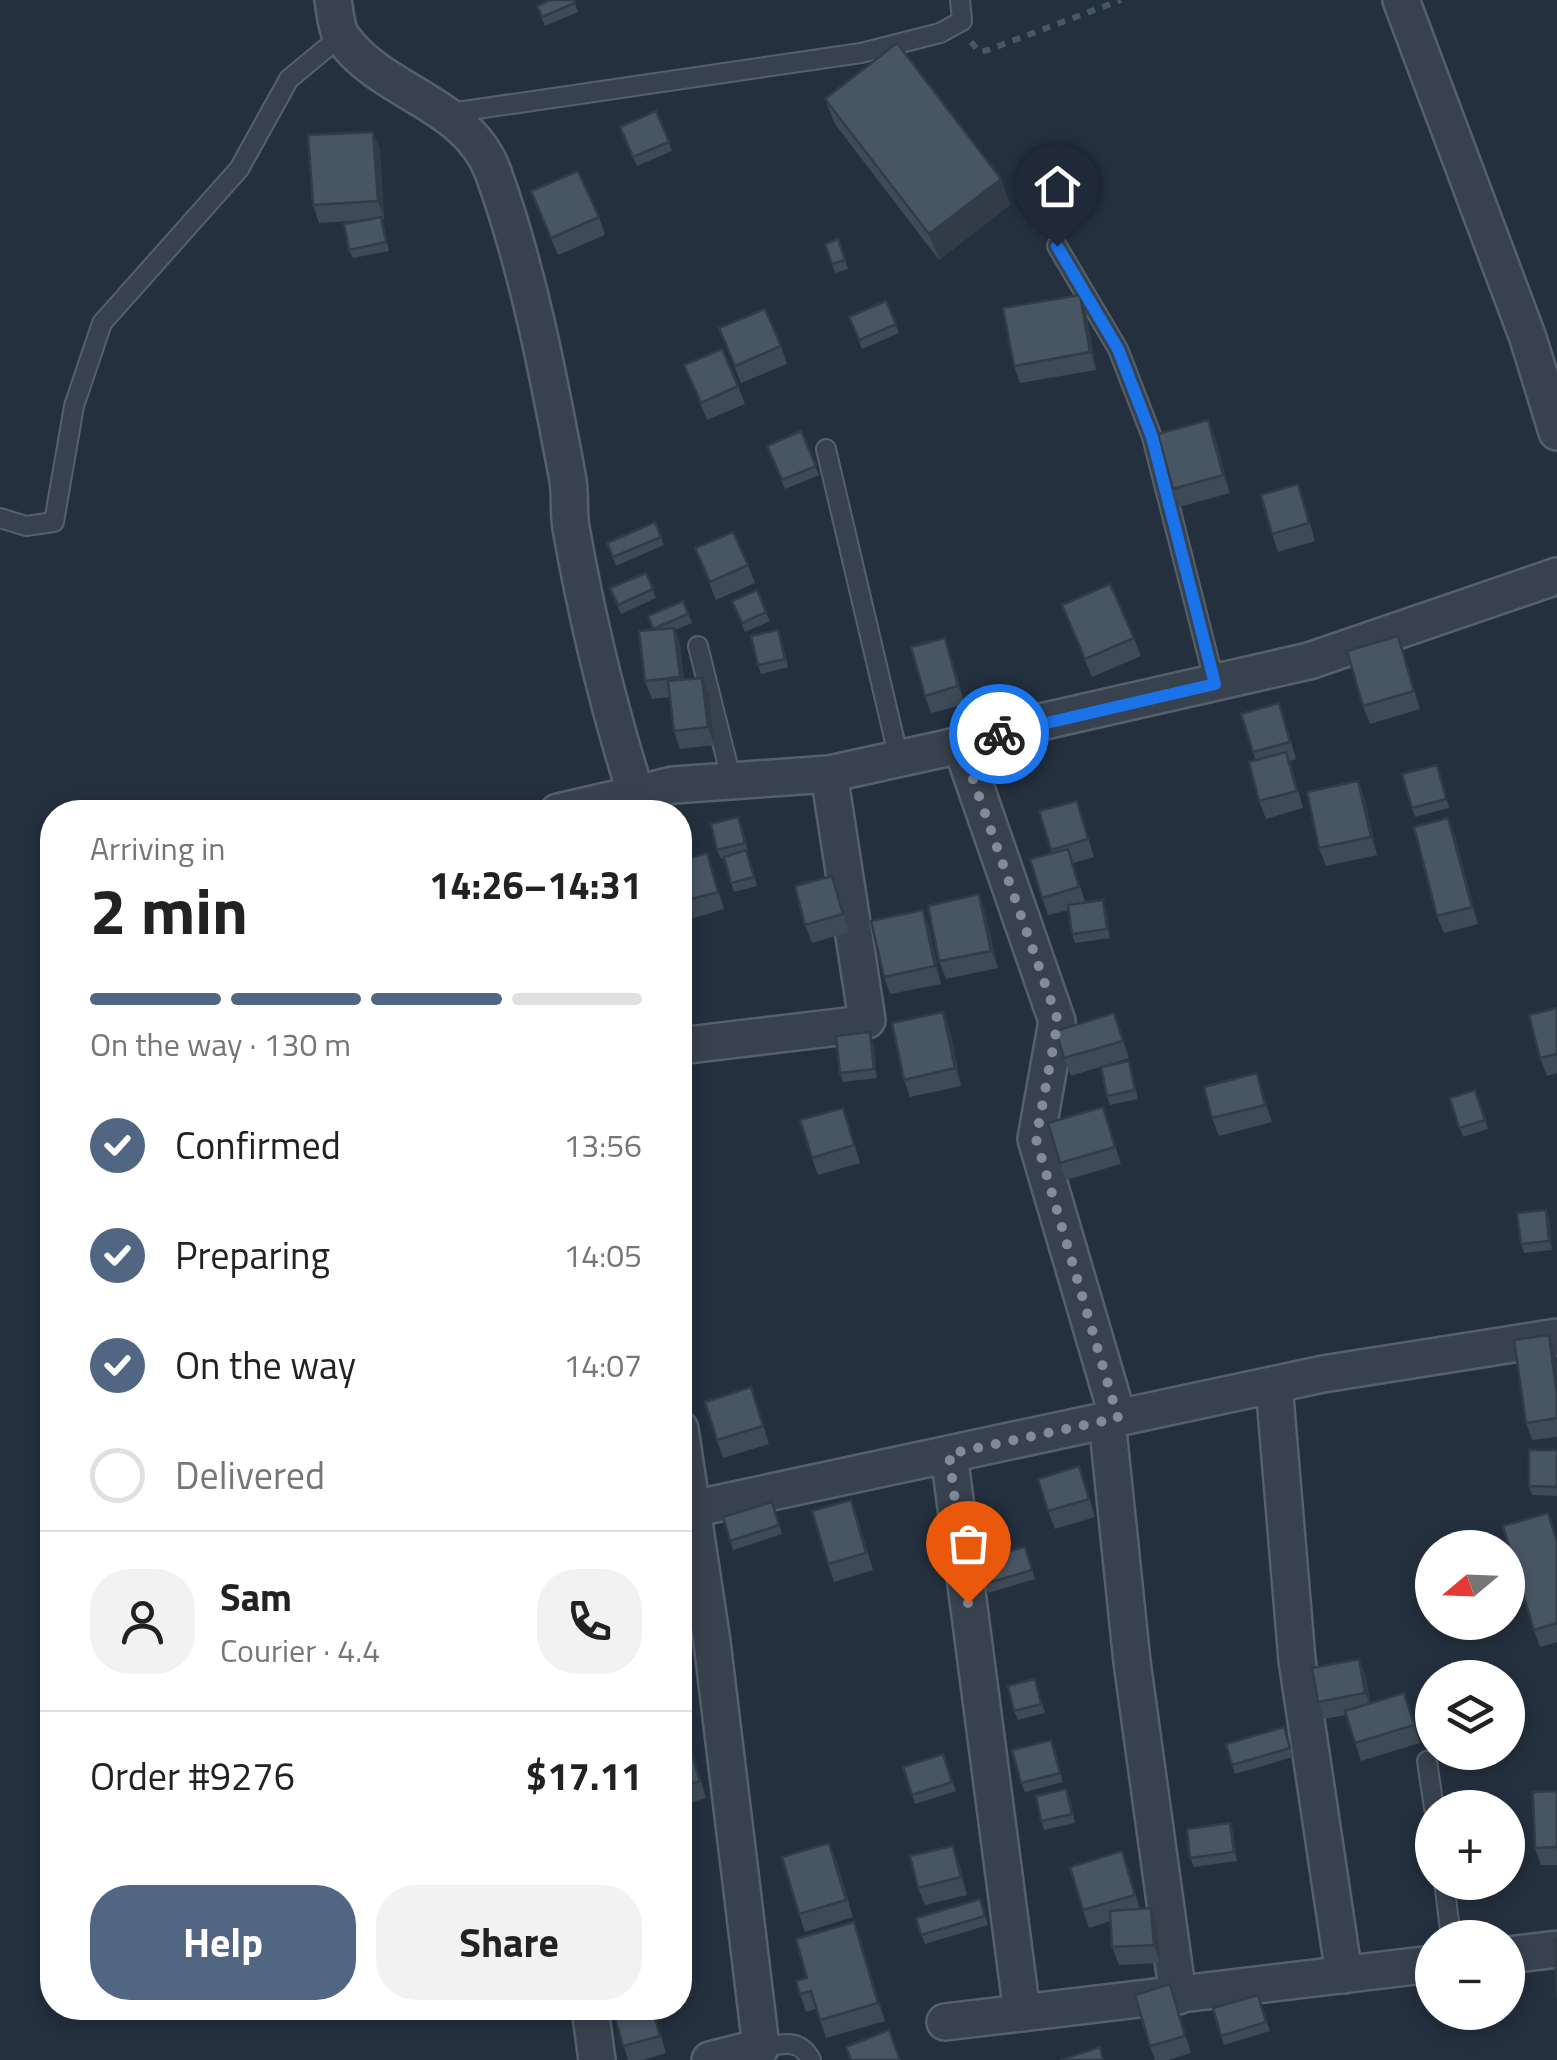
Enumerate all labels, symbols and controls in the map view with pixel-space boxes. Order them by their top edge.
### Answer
pin [1015,144,1100,247]
icon: home [1030,159,1085,214]
courier [949,684,1049,784]
icon: bike [972,707,1027,762]
text: Arriving in [90,824,226,872]
text: 14:26–14:31 [429,856,642,914]
text: 2 min [90,860,248,959]
text: On the way · 130 m [90,1020,351,1068]
text: Confirmed [175,1116,341,1174]
icon: check [90,1118,145,1173]
text: 13:56 [563,1121,642,1169]
text: Preparing [175,1226,330,1284]
icon: check [90,1228,145,1283]
text: 14:05 [563,1231,642,1279]
text: On the way [175,1336,356,1394]
icon: check [90,1338,145,1393]
text: 14:07 [563,1341,642,1389]
text: Delivered [175,1446,325,1504]
pin [926,1501,1011,1604]
icon: bag [941,1516,996,1571]
north arrow [1415,1530,1525,1640]
map controls [1415,1530,1525,2030]
text: Sam [220,1568,292,1626]
button: person [90,1569,195,1674]
button: phone [537,1569,642,1674]
text: Courier · 4.4 [220,1626,380,1674]
button: layers [1415,1660,1525,1770]
text: Order #9276 [90,1747,295,1805]
text: $17.11 [526,1747,642,1805]
button: + [1415,1790,1525,1900]
button: Help [90,1885,356,2000]
button: Share [376,1885,642,2000]
button: − [1415,1920,1525,2030]

